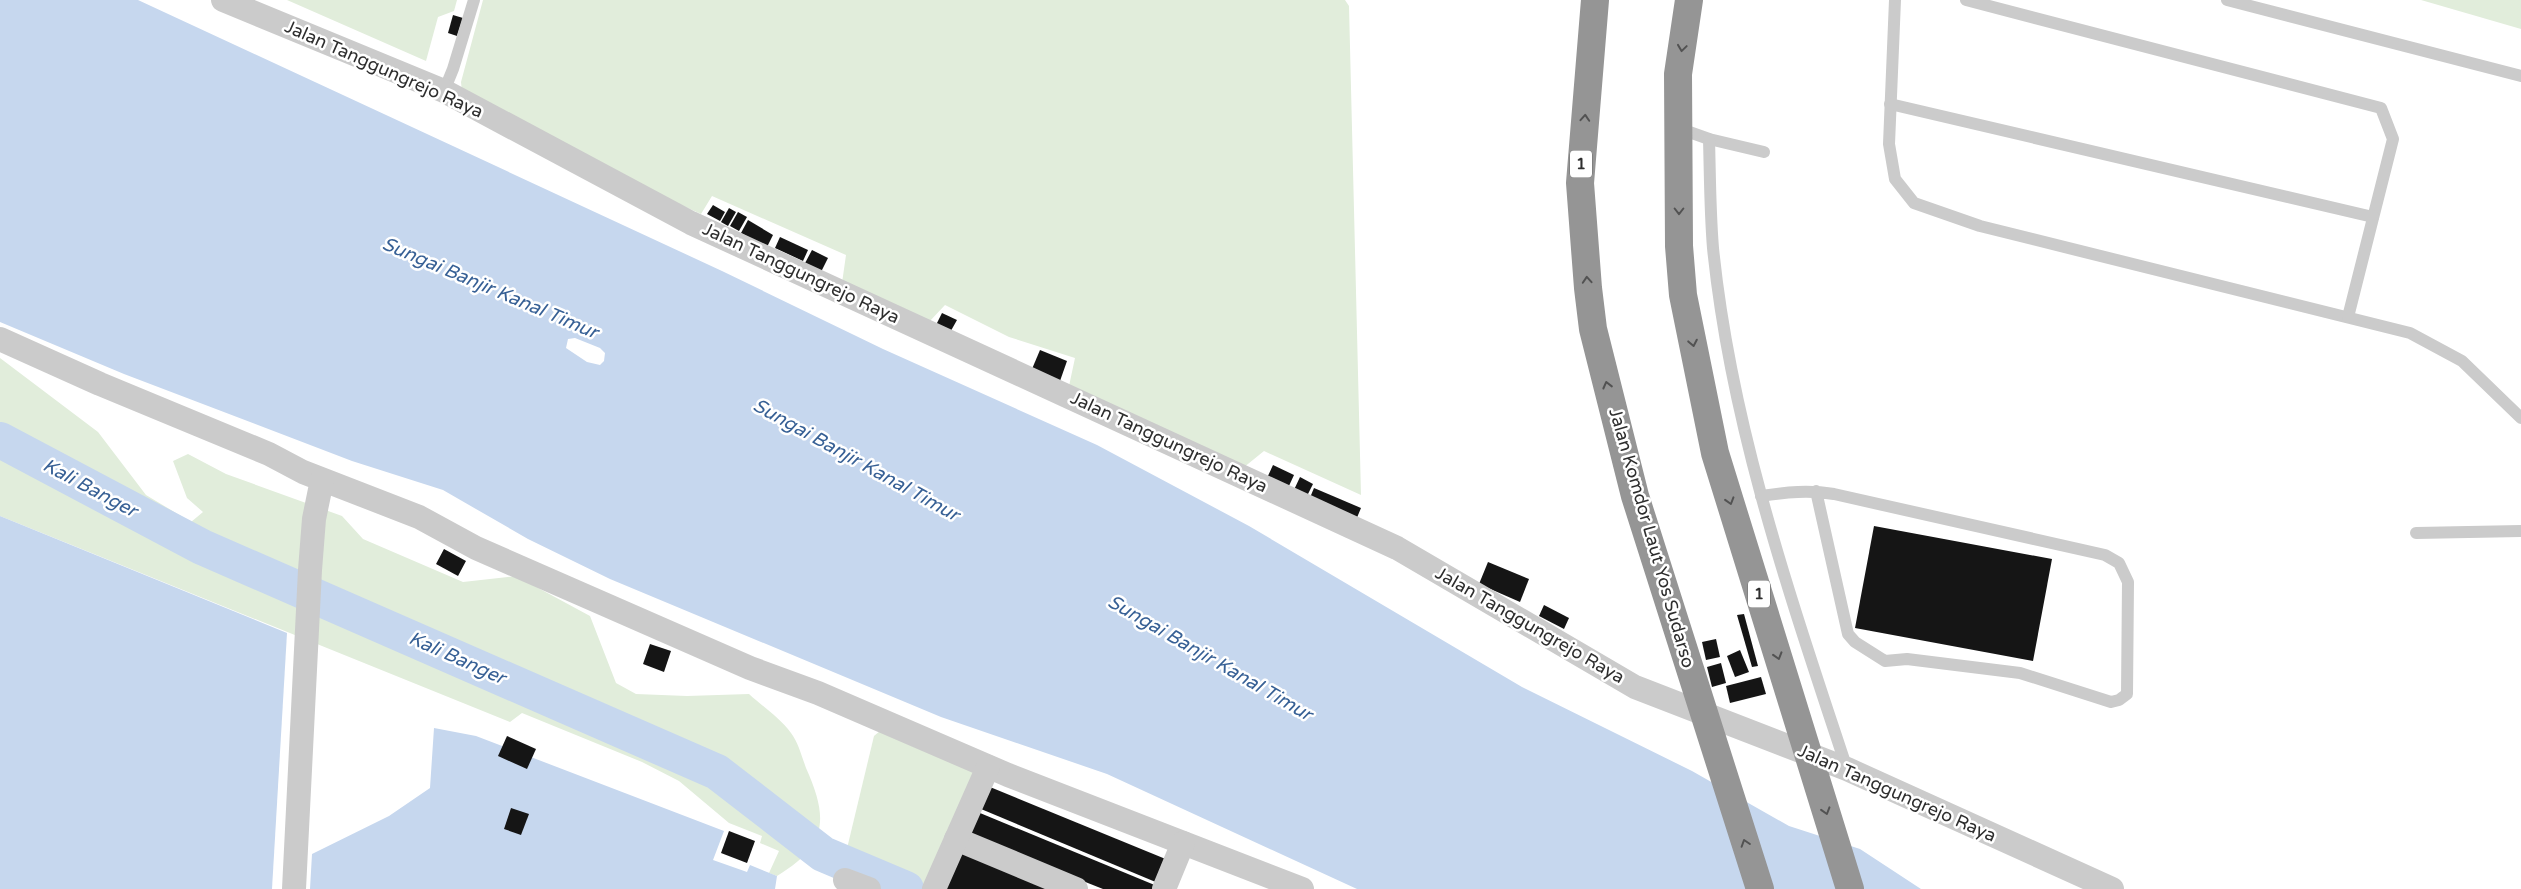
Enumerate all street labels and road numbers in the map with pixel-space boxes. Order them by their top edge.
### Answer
street label: Jalan Tanggungrejo Raya [281,15,487,123]
road number: 1 [1570,150,1592,178]
street label: Jalan Tanggungrejo Raya [699,218,903,328]
street label: Jalan Tanggungrejo Raya [1067,387,1271,497]
street label: Jalan Komdor Laut Yos Sudarso [1604,406,1700,671]
street label: Jalan Tanggungrejo Raya [1431,562,1629,688]
road number: 1 [1748,580,1770,608]
street label: Jalan Tanggungrejo Raya [1794,739,2000,847]

